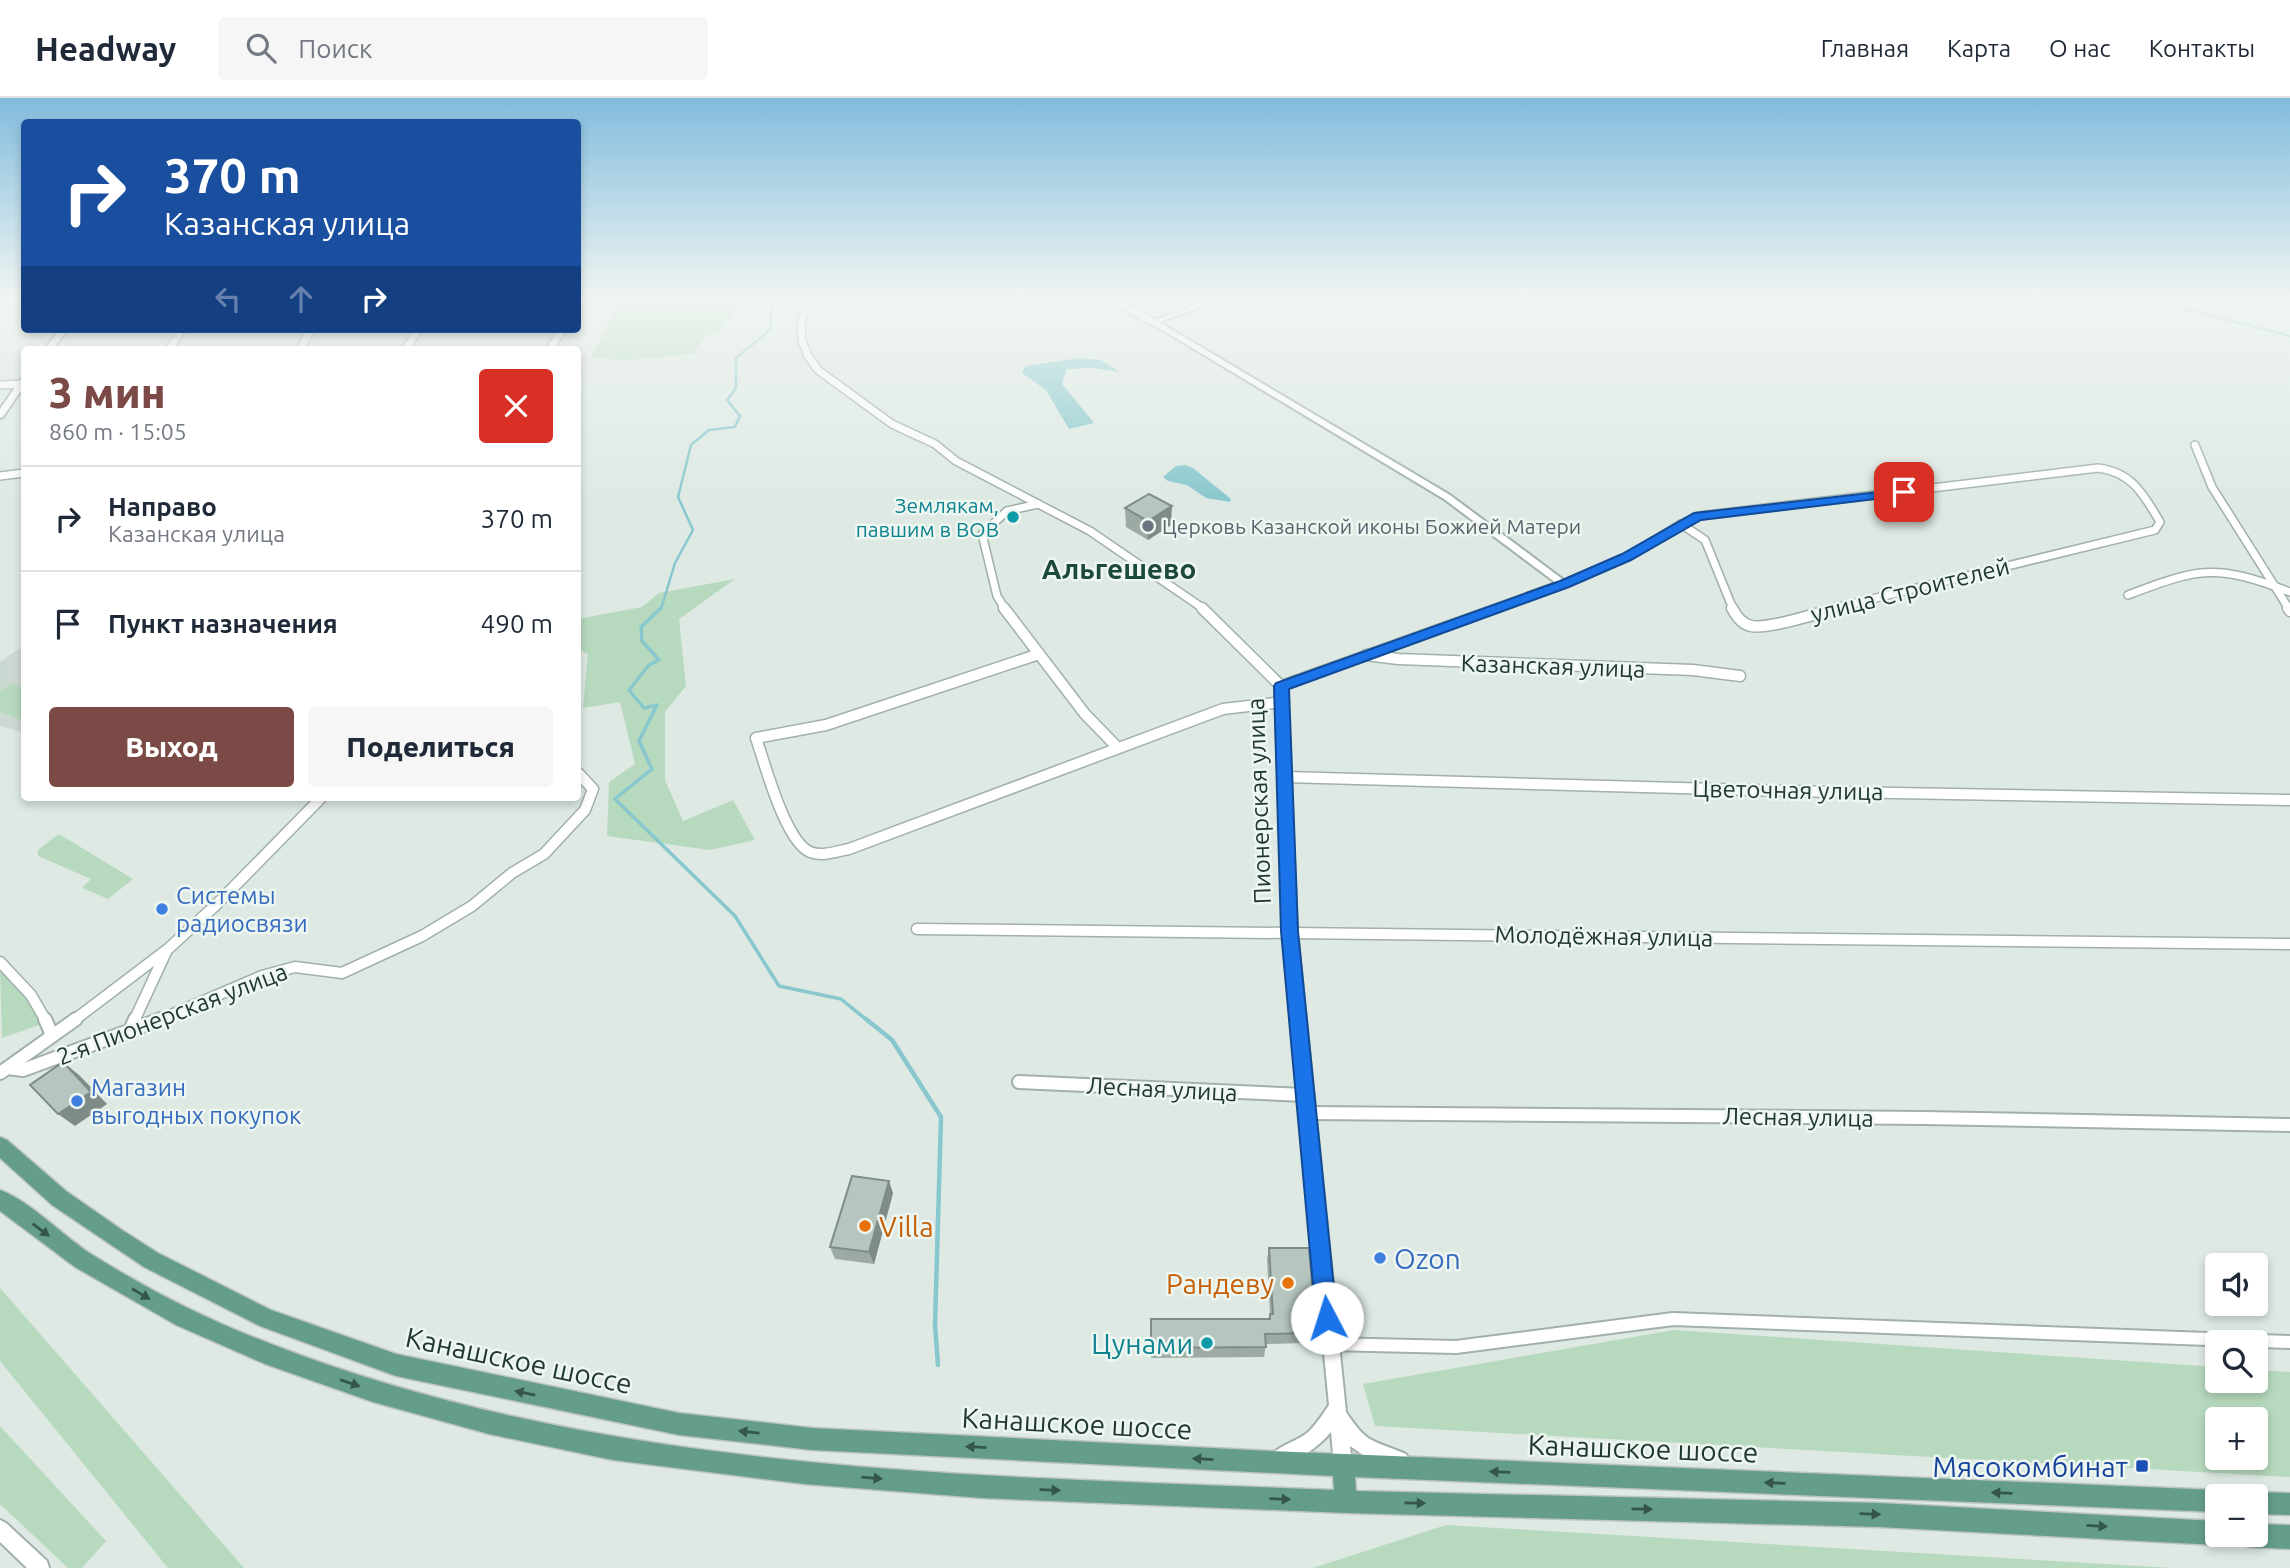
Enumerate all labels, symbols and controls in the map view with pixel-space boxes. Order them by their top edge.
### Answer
search box [218,17,708,80]
icon: search [242,29,280,67]
text: Headway [35,30,176,67]
text: Поиск [298,34,372,63]
text: Главная [1821,35,1909,62]
text: Карта [1947,35,2011,62]
text: О нас [2049,35,2111,62]
text: Контакты [2149,35,2255,62]
icon: right [49,147,140,238]
text: 370 m [164,147,301,202]
text: Казанская улица [164,205,410,241]
icon: left [209,280,247,318]
icon: ahead [282,280,320,318]
icon: right [355,280,393,318]
text: 3 мин [49,369,166,416]
button: close [479,369,553,443]
text: 860 m · 15:05 [49,419,187,444]
pin [1874,462,1934,522]
icon: arrive [1885,473,1923,511]
text: Направо [108,492,217,521]
place label: Землякам, павшим в ВОВ [856,493,999,541]
icon: right [49,500,87,538]
text: 370 m [481,504,553,533]
marker: Землякам, павшим в ВОВ [1005,509,1021,525]
place label: Церковь Казанской иконы Божией Матери [1162,514,1581,538]
marker: Церковь Казанской иконы Божией Матери [1140,518,1156,534]
text: Казанская улица [108,521,285,546]
street label: улица Строителей [1808,552,2012,628]
district label: Альгешево [1042,553,1196,584]
icon: arrive [49,605,87,643]
text: Пункт назначения [108,609,338,638]
text: 490 m [481,609,553,638]
street label: Казанская улица [1460,649,1646,683]
street label: Пионерская улица [1242,698,1276,904]
button: Выход [49,707,294,787]
button: Поделиться [308,707,553,787]
street label: Цветочная улица [1692,775,1884,805]
place label: Системы радиосвязи [176,882,308,937]
marker: Системы радиосвязи [154,901,170,917]
street label: Молодёжная улица [1495,921,1713,951]
street label: 2-я Пионерская улица [53,958,291,1070]
street label: Лесная улица [1086,1072,1238,1106]
place label: Магазин выгодных покупок [91,1074,301,1129]
marker: Магазин выгодных покупок [69,1093,85,1109]
street label: Лесная улица [1722,1102,1874,1132]
place label: Villa [879,1211,934,1242]
marker: Villa [857,1218,873,1234]
one-way arrow [32,1222,50,1236]
place label: Ozon [1394,1243,1461,1274]
marker: Ozon [1372,1250,1388,1266]
map controls [2205,1253,2268,1547]
button: sound [2205,1253,2268,1316]
place label: Рандеву [1166,1268,1274,1299]
marker: Рандеву [1280,1275,1296,1291]
position arrow [1290,1281,1364,1355]
one-way arrow [131,1288,151,1300]
street label: Канашское шоссе [403,1321,635,1399]
place label: Цунами [1091,1328,1193,1359]
button: search [2205,1330,2268,1393]
marker: Цунами [1199,1335,1215,1351]
one-way arrow [340,1378,361,1389]
one-way arrow [514,1388,536,1399]
street label: Канашское шоссе [961,1401,1193,1445]
button: + [2205,1407,2268,1470]
one-way arrow [738,1426,760,1437]
street label: Канашское шоссе [1527,1428,1759,1468]
one-way arrow [965,1442,987,1453]
place label: Мясокомбинат [1933,1451,2129,1482]
one-way arrow [1192,1453,1214,1464]
marker: Мясокомбинат [2134,1458,2150,1474]
one-way arrow [1489,1466,1511,1477]
one-way arrow [861,1473,883,1484]
one-way arrow [1764,1478,1786,1489]
one-way arrow [1040,1484,1062,1495]
button: − [2205,1484,2268,1547]
one-way arrow [1991,1487,2013,1498]
one-way arrow [1269,1494,1291,1505]
one-way arrow [1404,1498,1426,1509]
one-way arrow [1631,1503,1653,1515]
one-way arrow [1859,1509,1881,1520]
one-way arrow [2086,1521,2108,1532]

